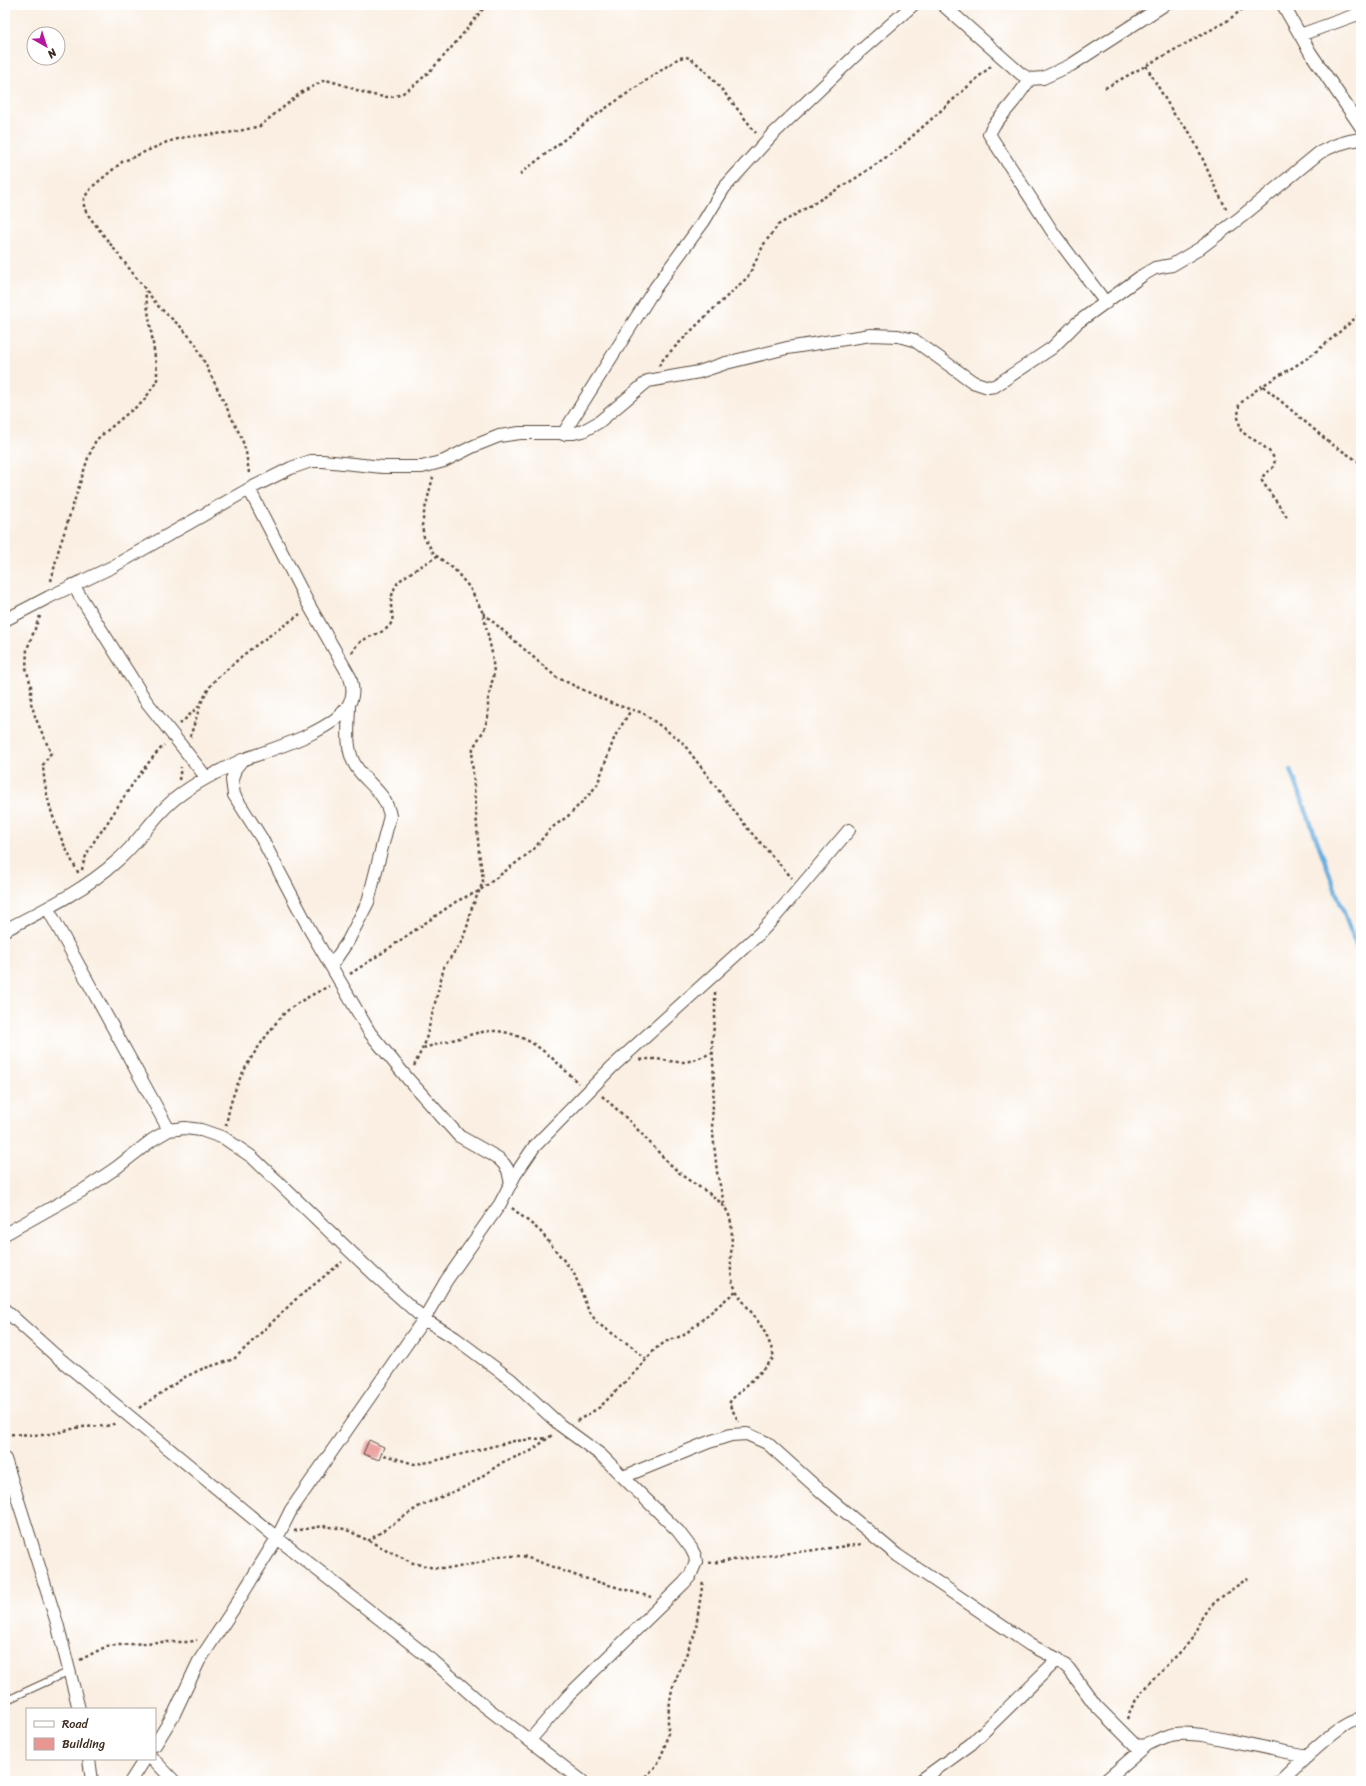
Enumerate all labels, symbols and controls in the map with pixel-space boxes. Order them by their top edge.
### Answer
north arrow [26,26,66,66]
text: N [43,43,62,63]
legend [26,1708,156,1760]
text: Road [62,1713,89,1735]
text: Building [62,1733,105,1755]

